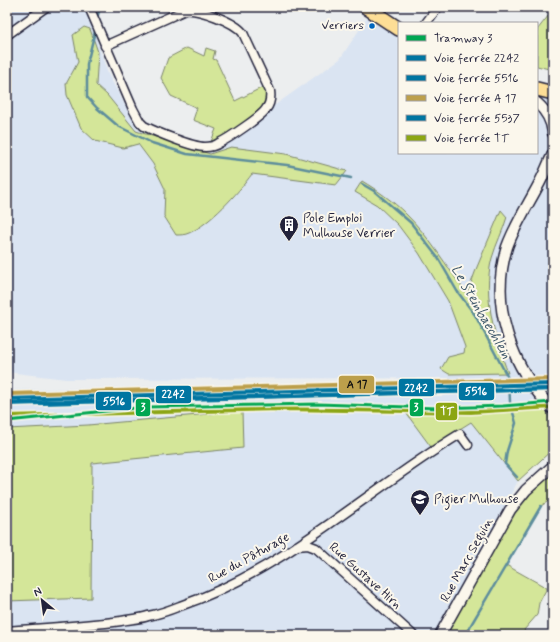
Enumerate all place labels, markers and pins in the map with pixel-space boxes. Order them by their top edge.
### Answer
place label: Verriers [322,18,364,34]
marker: Verriers [367,21,377,31]
place label: Pole Emploi Mulhouse Verrier [303,210,396,242]
building icon: Pole Emploi Mulhouse Verrier [278,214,300,242]
school or university icon: Pigier Mulhouse [409,488,431,516]
place label: Pigier Mulhouse [434,491,519,510]

